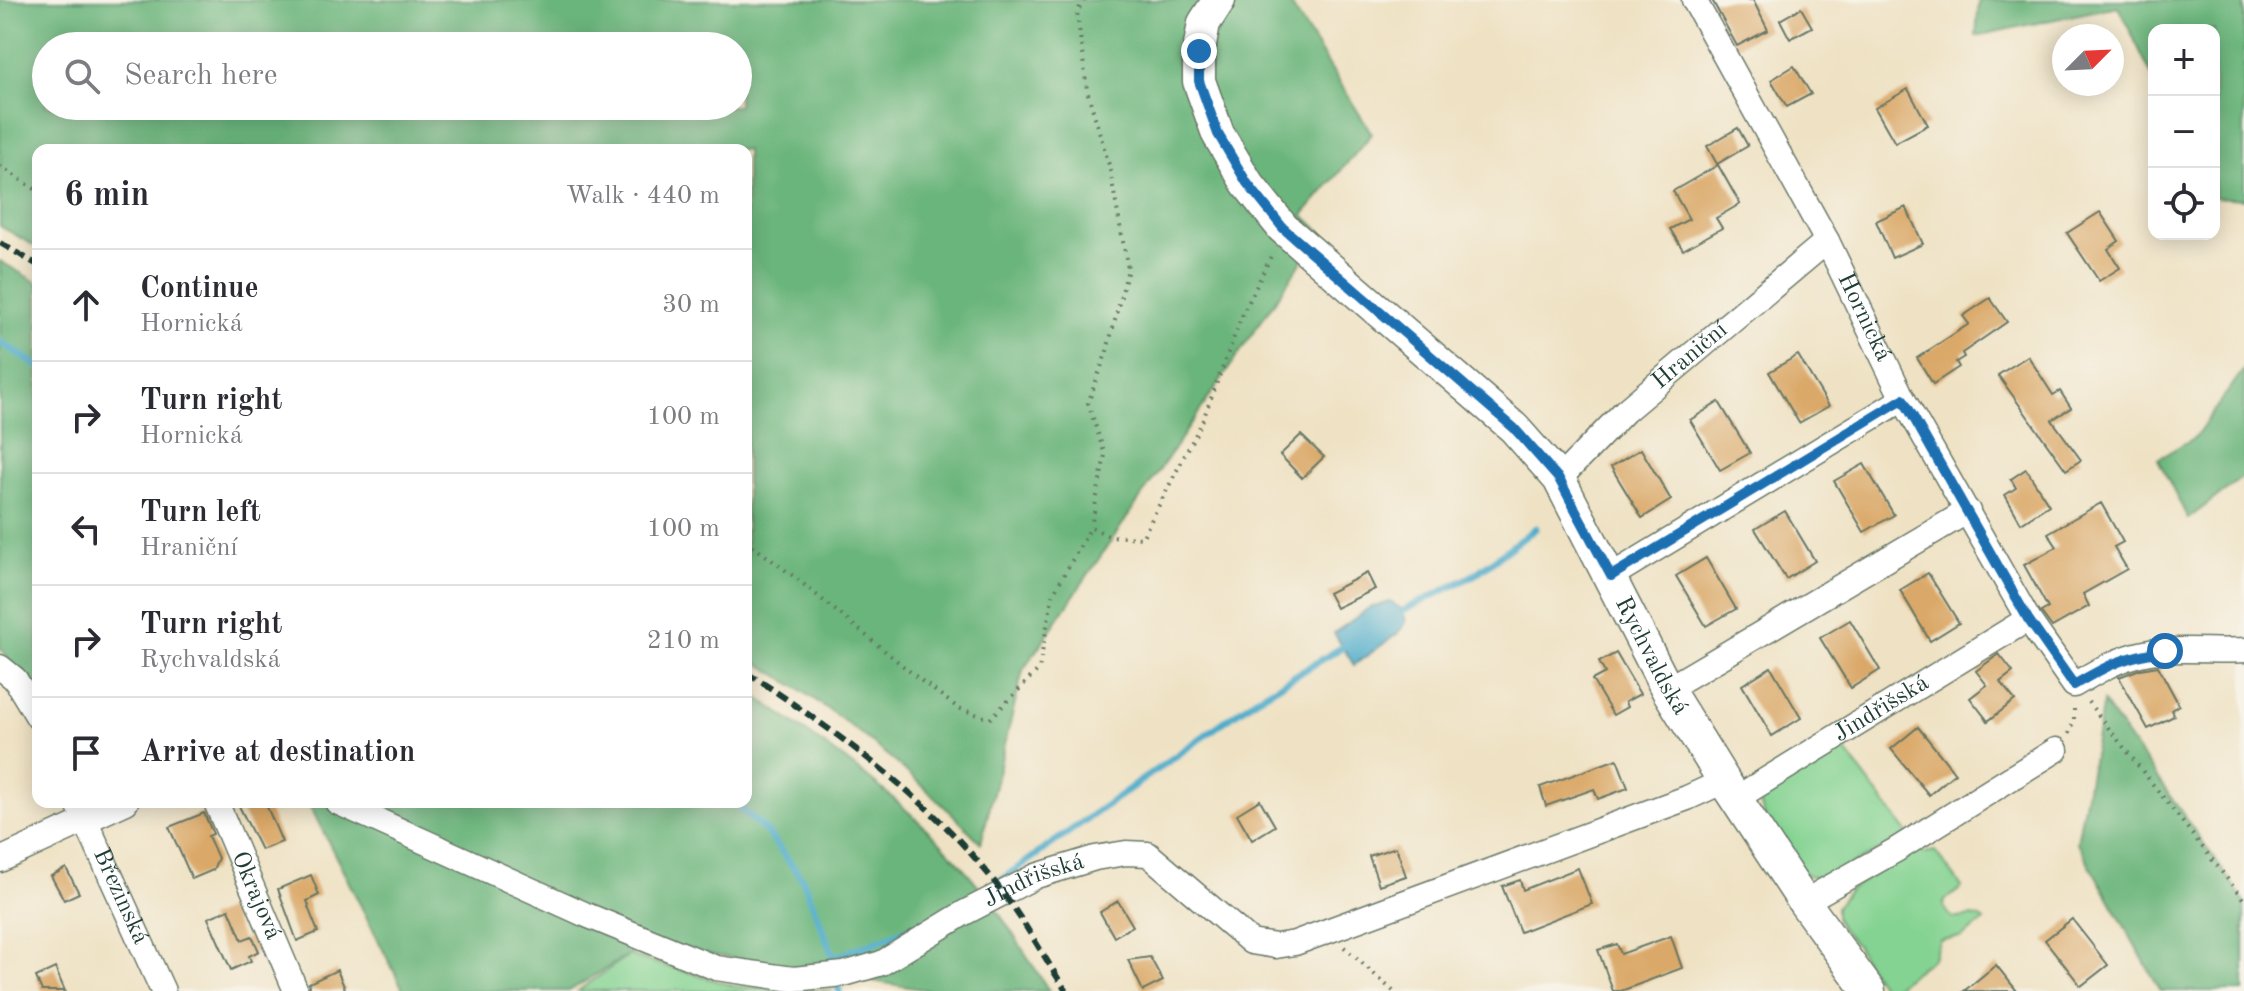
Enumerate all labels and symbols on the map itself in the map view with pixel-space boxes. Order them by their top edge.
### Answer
north arrow [2052,24,2124,96]
route end [1181,33,1217,69]
street label: Hornická [1832,269,1895,365]
street label: Hraniční [1648,318,1733,394]
street label: Rychvaldská [1610,593,1692,720]
route start [2147,633,2183,669]
street label: Jindřišská [1830,671,1933,747]
street label: Březinská [88,845,152,948]
street label: Okrajová [227,848,285,944]
street label: Jindřišská [980,850,1087,913]

